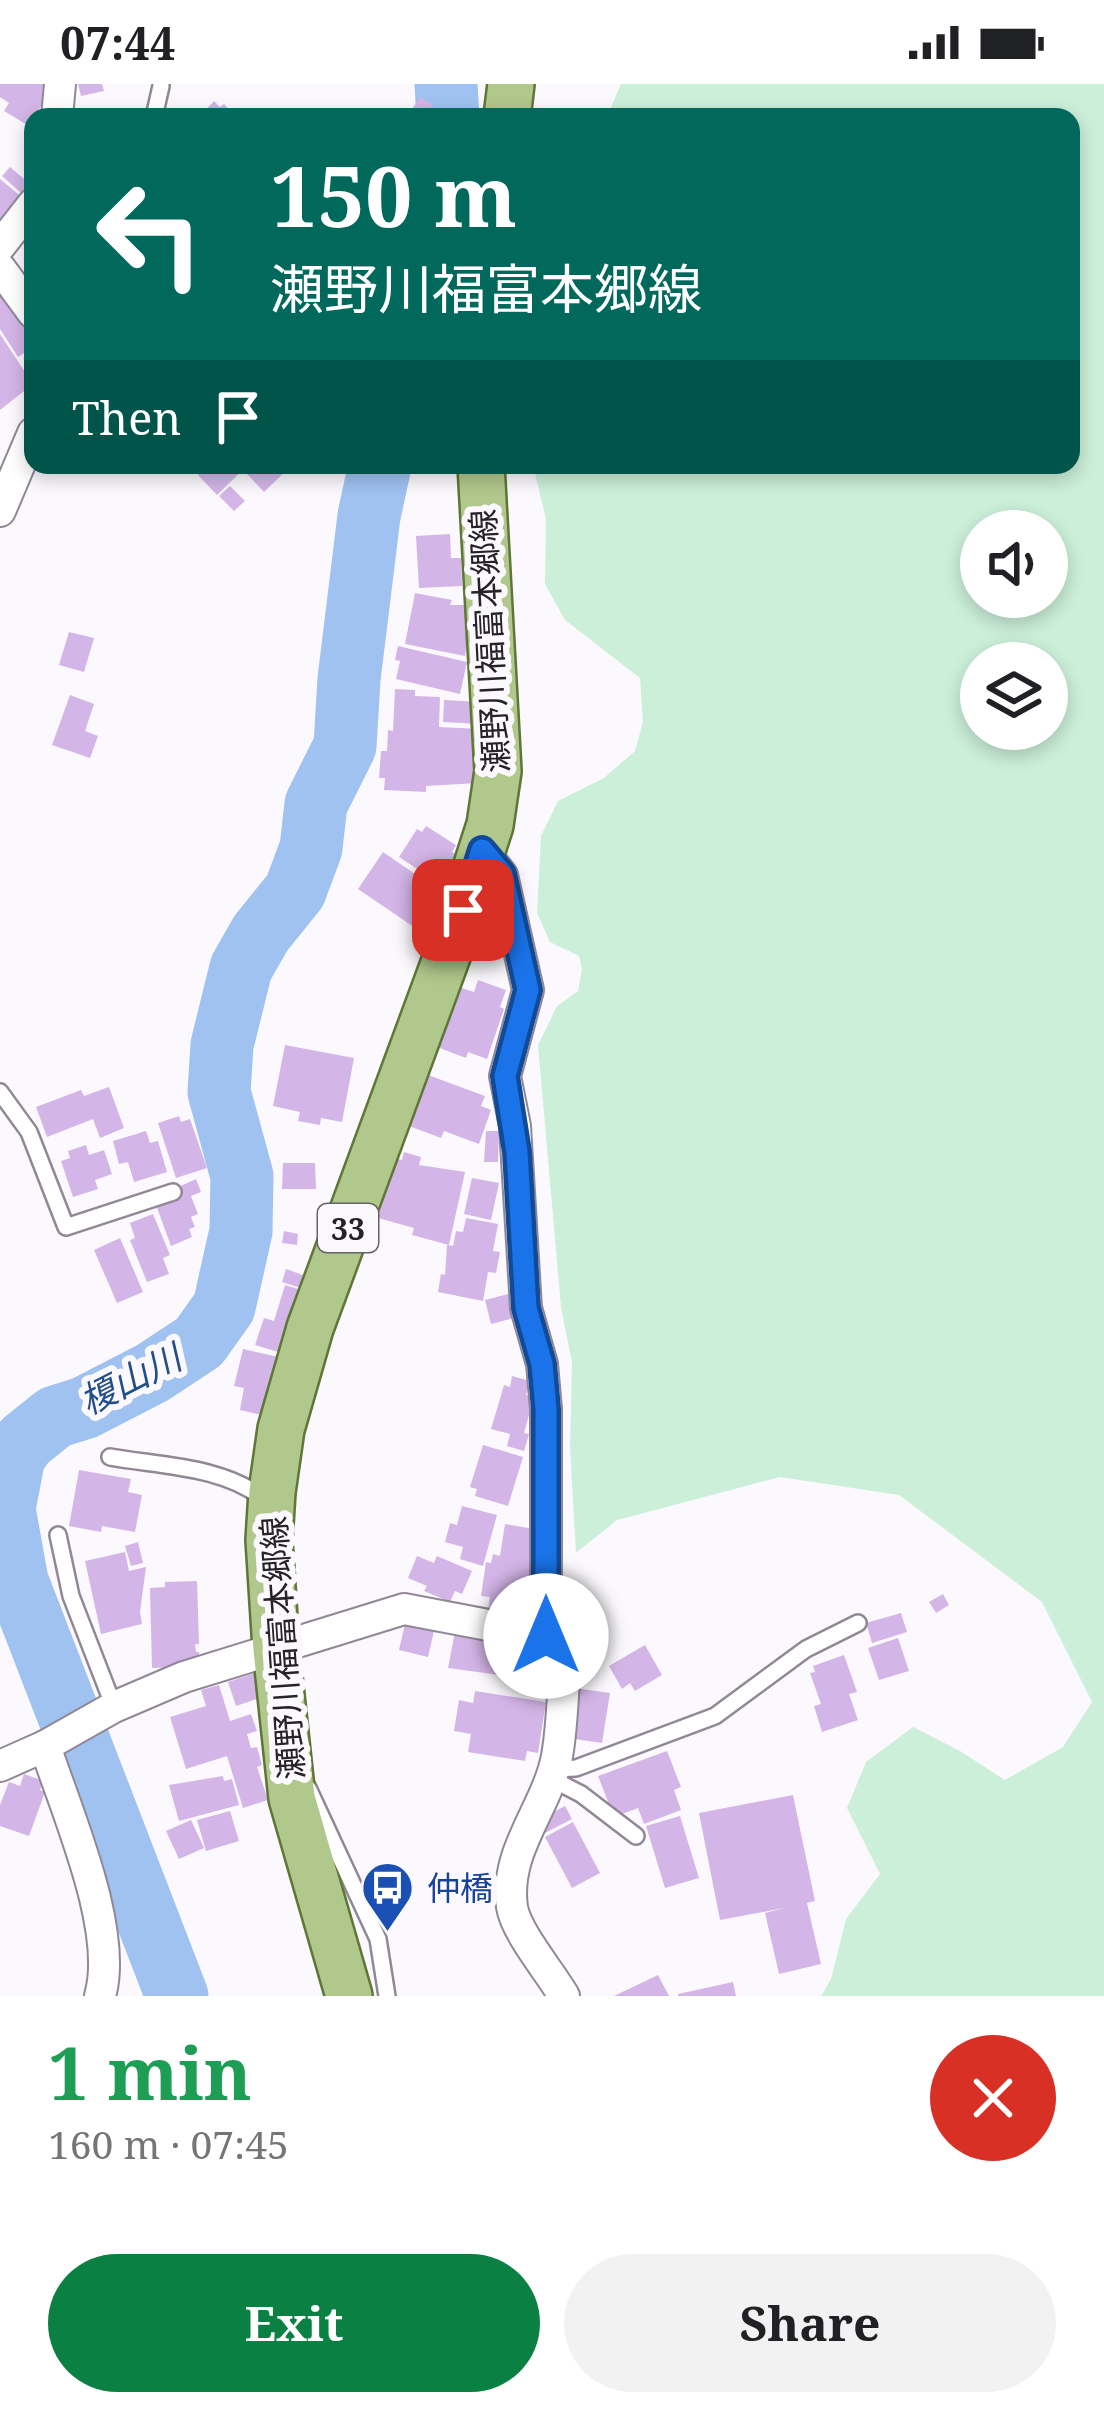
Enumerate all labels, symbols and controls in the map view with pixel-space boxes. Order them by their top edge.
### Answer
text: 07:44 [60,12,175,73]
text: 150 m [270,137,517,252]
icon: left [72,156,228,312]
text: 瀬野川福富本郷線 [270,251,702,325]
icon: arrive [205,384,271,450]
text: Then [72,387,181,448]
street label: 瀬野川福富本郷線 [460,508,518,774]
map controls [960,510,1068,750]
button: sound [960,510,1068,618]
button: layers [960,642,1068,750]
pin [412,859,514,961]
icon: arrive [430,877,496,943]
road number: 33 [318,1204,378,1252]
water label: 榎山川 [71,1331,193,1425]
street label: 瀬野川福富本郷線 [250,1515,314,1781]
position arrow [483,1573,609,1699]
bus stop icon: 仲橋 [360,1859,416,1933]
place label: 仲橋 [427,1865,493,1910]
text: 1 min [48,2023,252,2121]
button: close [930,2035,1056,2161]
text: 160 m · 07:45 [48,2117,289,2170]
button: Exit [48,2254,540,2392]
button: Share [564,2254,1056,2392]

